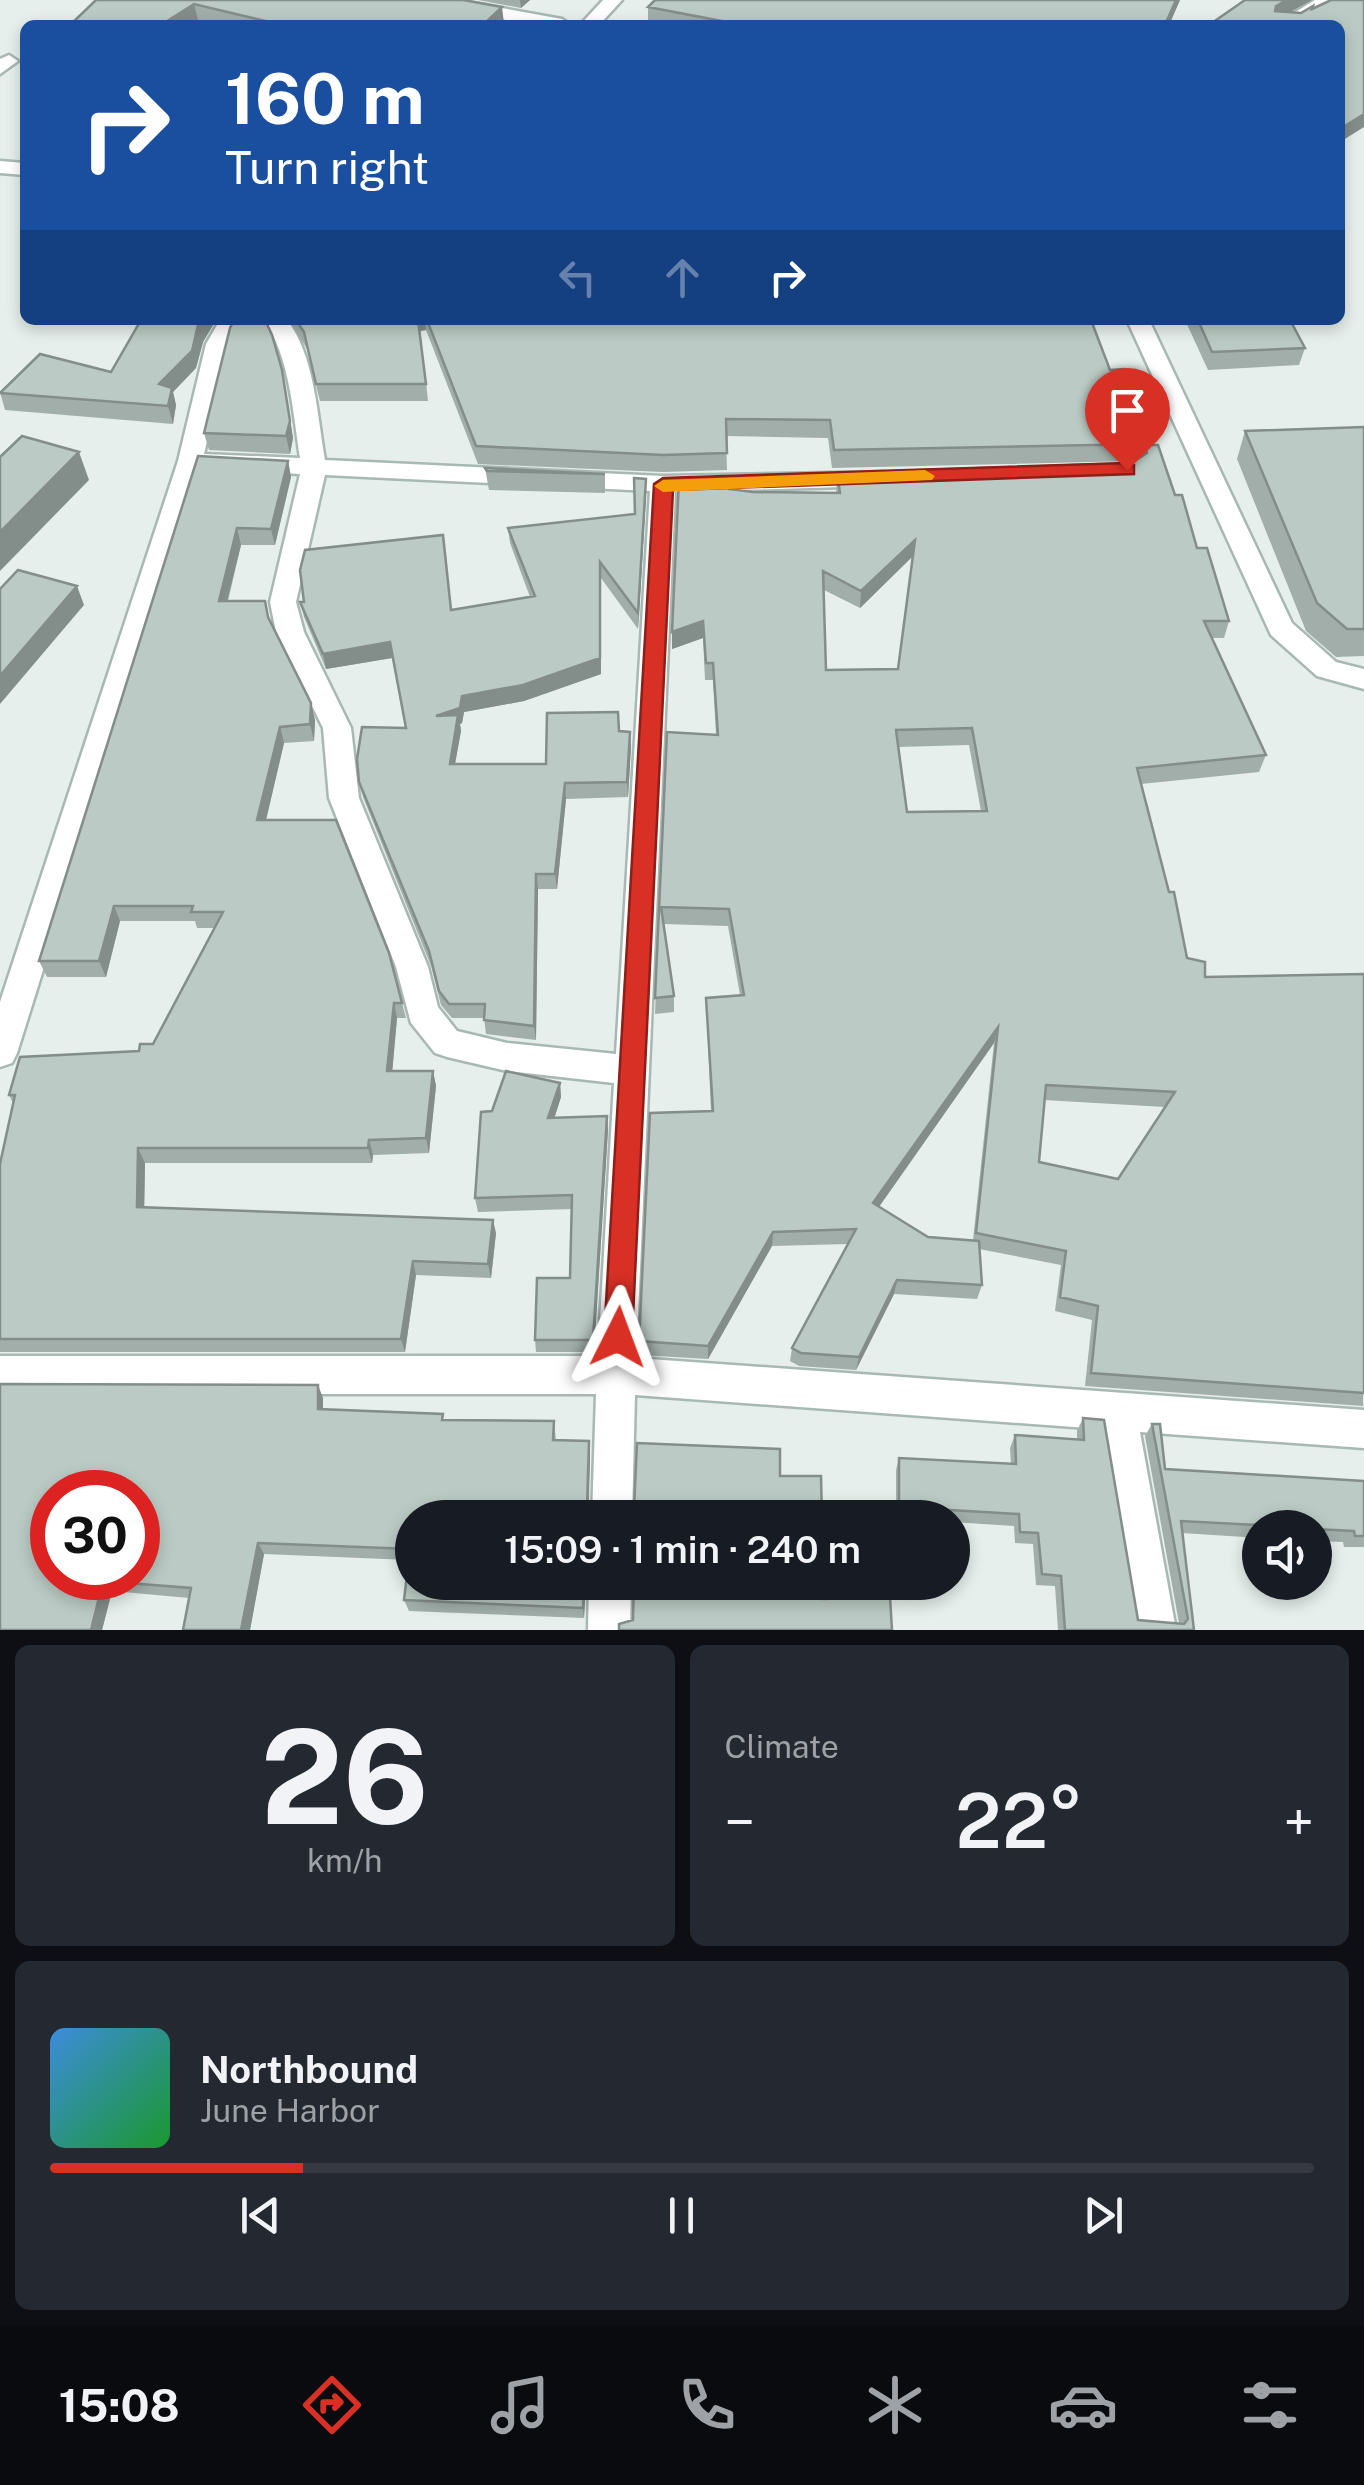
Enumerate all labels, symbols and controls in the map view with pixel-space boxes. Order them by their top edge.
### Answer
text: 160 m [225,57,425,140]
icon: right [60,60,190,190]
text: Turn right [225,141,429,194]
icon: left [550,250,605,305]
icon: ahead [655,250,710,305]
icon: right [760,250,815,305]
pin [1085,368,1170,471]
icon: arrive [1100,383,1155,438]
position arrow [566,1285,670,1389]
speed limit sign: 30 [30,1470,160,1600]
map controls [1242,1510,1332,1600]
button: sound [1242,1510,1332,1600]
text: 15:09 · 1 min · 240 m [504,1527,861,1572]
text: 26 [261,1701,429,1853]
text: Climate [725,1728,839,1765]
text: 22° [955,1777,1083,1865]
text: − [725,1790,755,1854]
text: + [1284,1790,1314,1854]
text: km/h [307,1842,382,1879]
text: Northbound [200,2047,418,2092]
text: June Harbor [200,2092,380,2129]
icon: previous [233,2188,288,2243]
icon: pause [654,2188,709,2243]
icon: next [1076,2188,1131,2243]
icon: directions [297,2370,367,2440]
icon: music [485,2370,555,2440]
icon: phone [672,2370,742,2440]
icon: climate [860,2370,930,2440]
icon: car [1048,2370,1118,2440]
icon: filters [1235,2370,1305,2440]
text: 15:08 [59,2379,180,2432]

